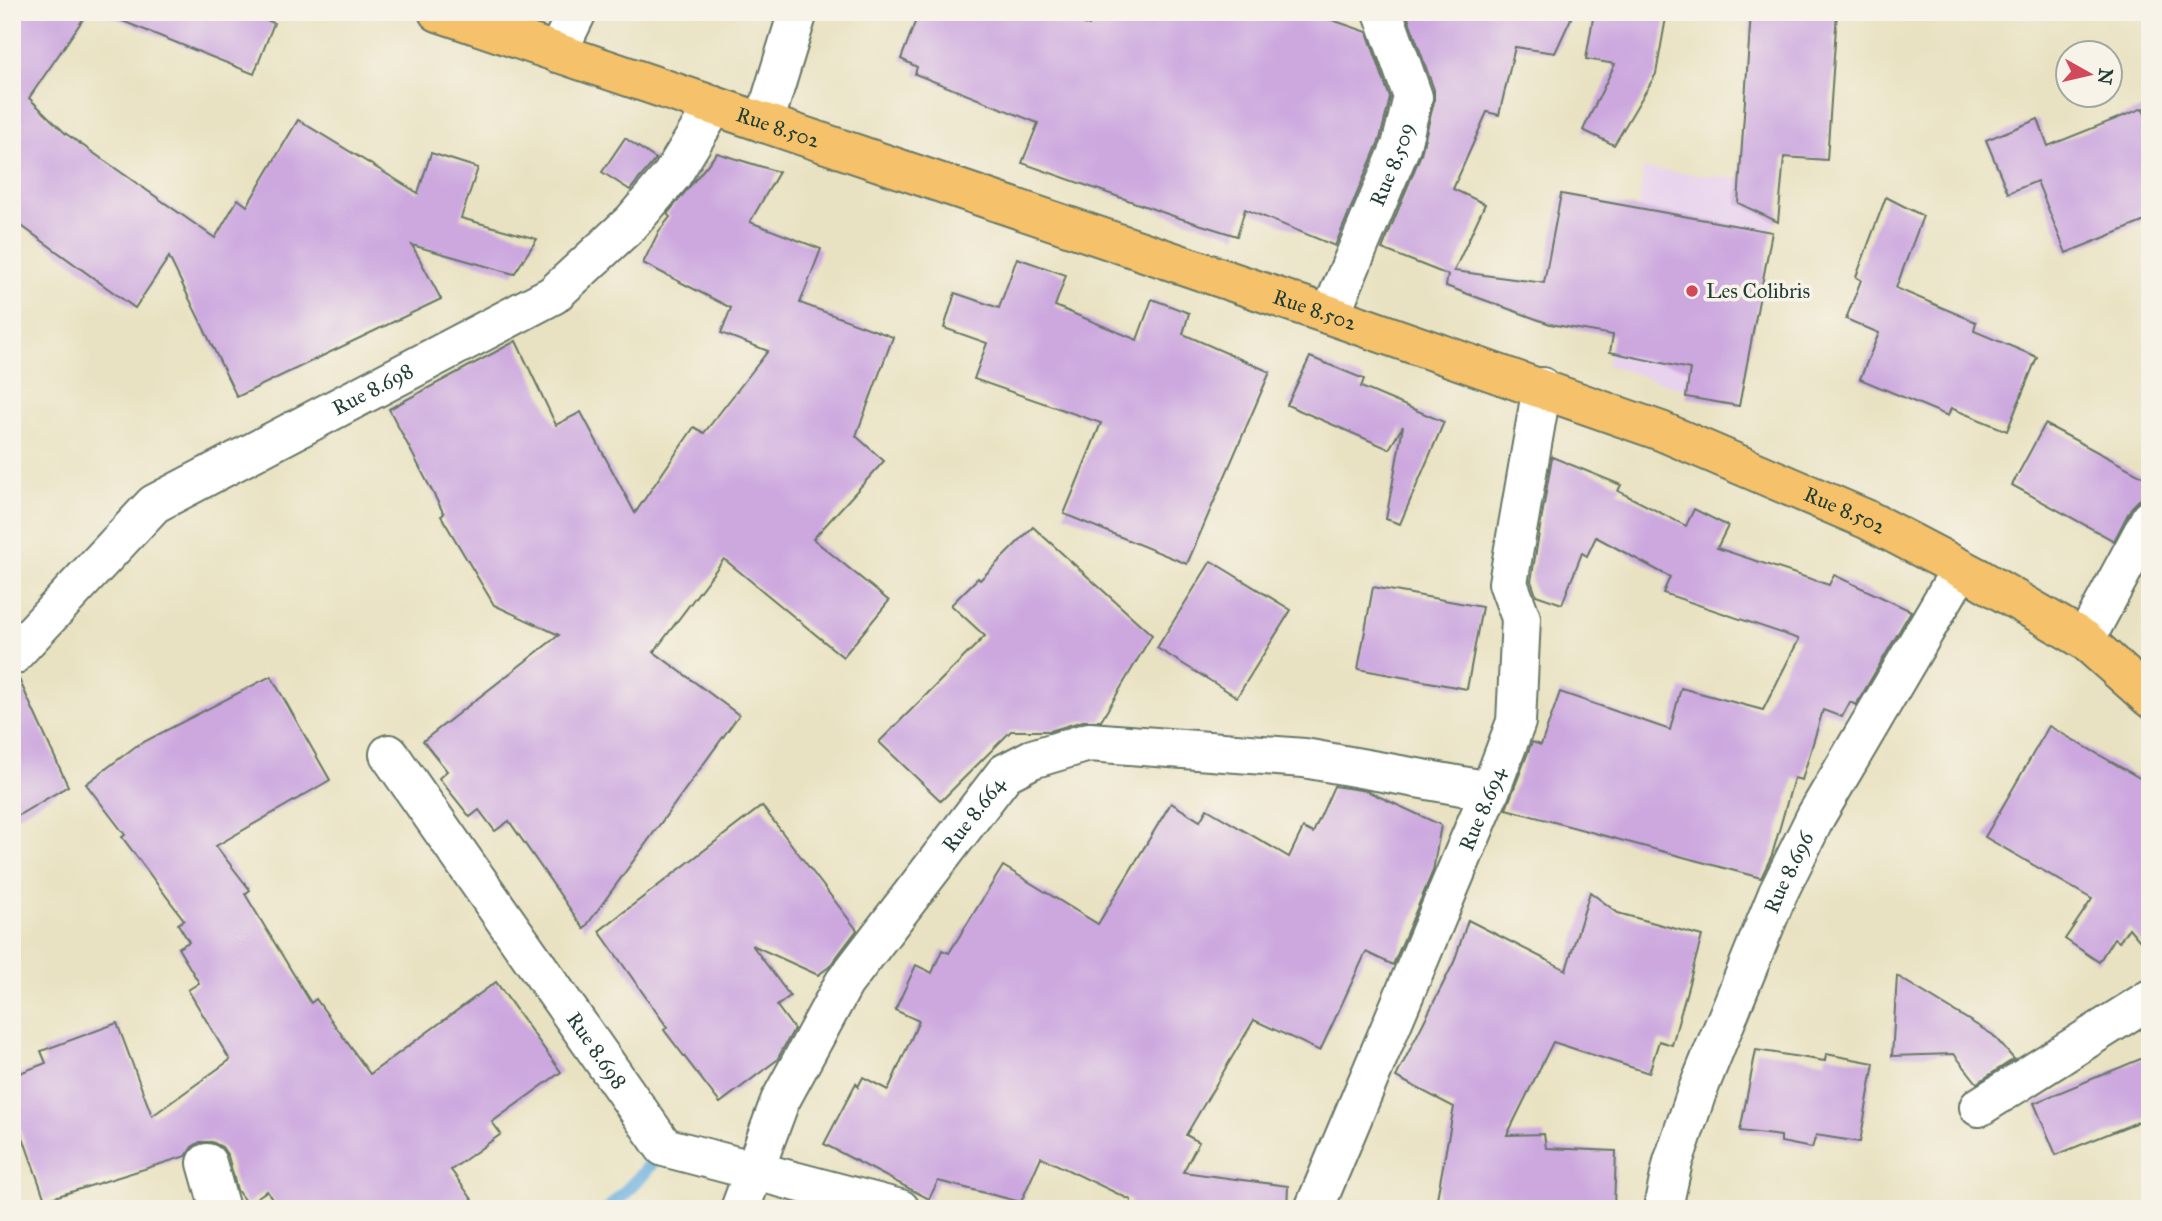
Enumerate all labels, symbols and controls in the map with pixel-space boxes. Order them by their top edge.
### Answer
north arrow [2054,38,2124,108]
text: N [2093,67,2118,86]
street label: Rue 8.502 [733,101,824,154]
street label: Rue 8.509 [1364,120,1419,210]
place label: Les Colibris [1706,278,1810,304]
marker: Les Colibris [1684,283,1700,299]
street label: Rue 8.502 [1270,284,1361,337]
street label: Rue 8.698 [328,357,418,421]
street label: Rue 8.502 [1800,481,1891,540]
street label: Rue 8.694 [1453,762,1511,855]
street label: Rue 8.664 [936,770,1011,857]
street label: Rue 8.696 [1758,826,1820,917]
street label: Rue 8.698 [561,1007,632,1094]

